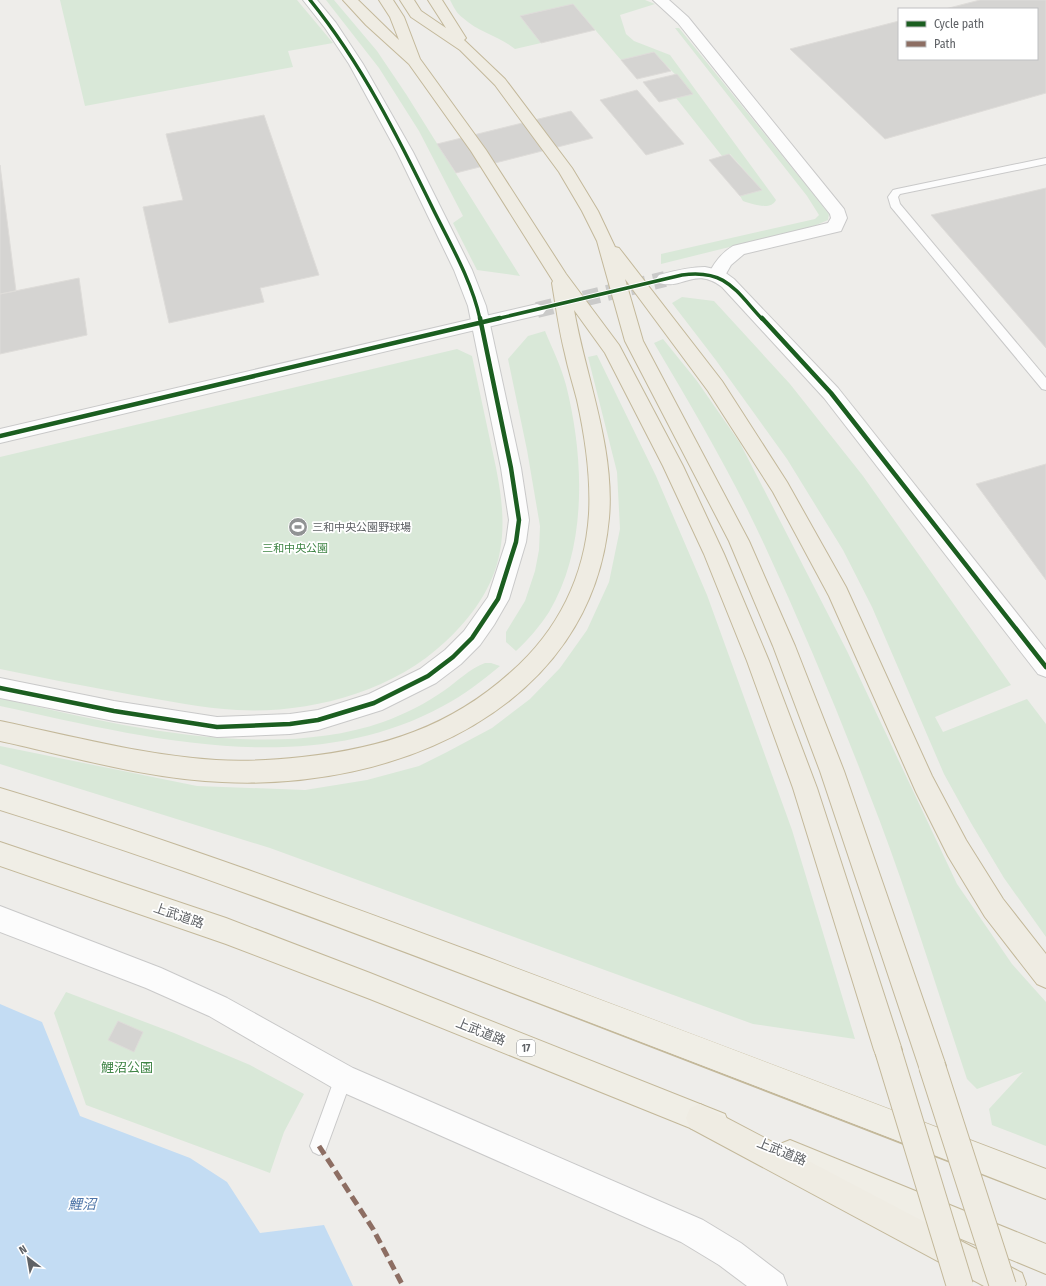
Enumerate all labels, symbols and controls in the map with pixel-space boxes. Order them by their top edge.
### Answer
legend [898,8,1038,60]
text: Cycle path [934,17,984,31]
text: Path [934,37,956,51]
sports icon: 三和中央公園野球場 [287,516,309,538]
place label: 三和中央公園野球場 [312,521,411,534]
park label: 三和中央公園 [262,542,328,555]
street label: 上武道路 [152,900,206,931]
street label: 上武道路 [454,1015,508,1048]
road number: 17 [517,1040,535,1056]
park label: 鯉沼公園 [101,1060,153,1075]
street label: 上武道路 [755,1135,809,1168]
water label: 鯉沼 [68,1196,98,1213]
north arrow [8,1238,48,1278]
text: N [17,1243,29,1257]

